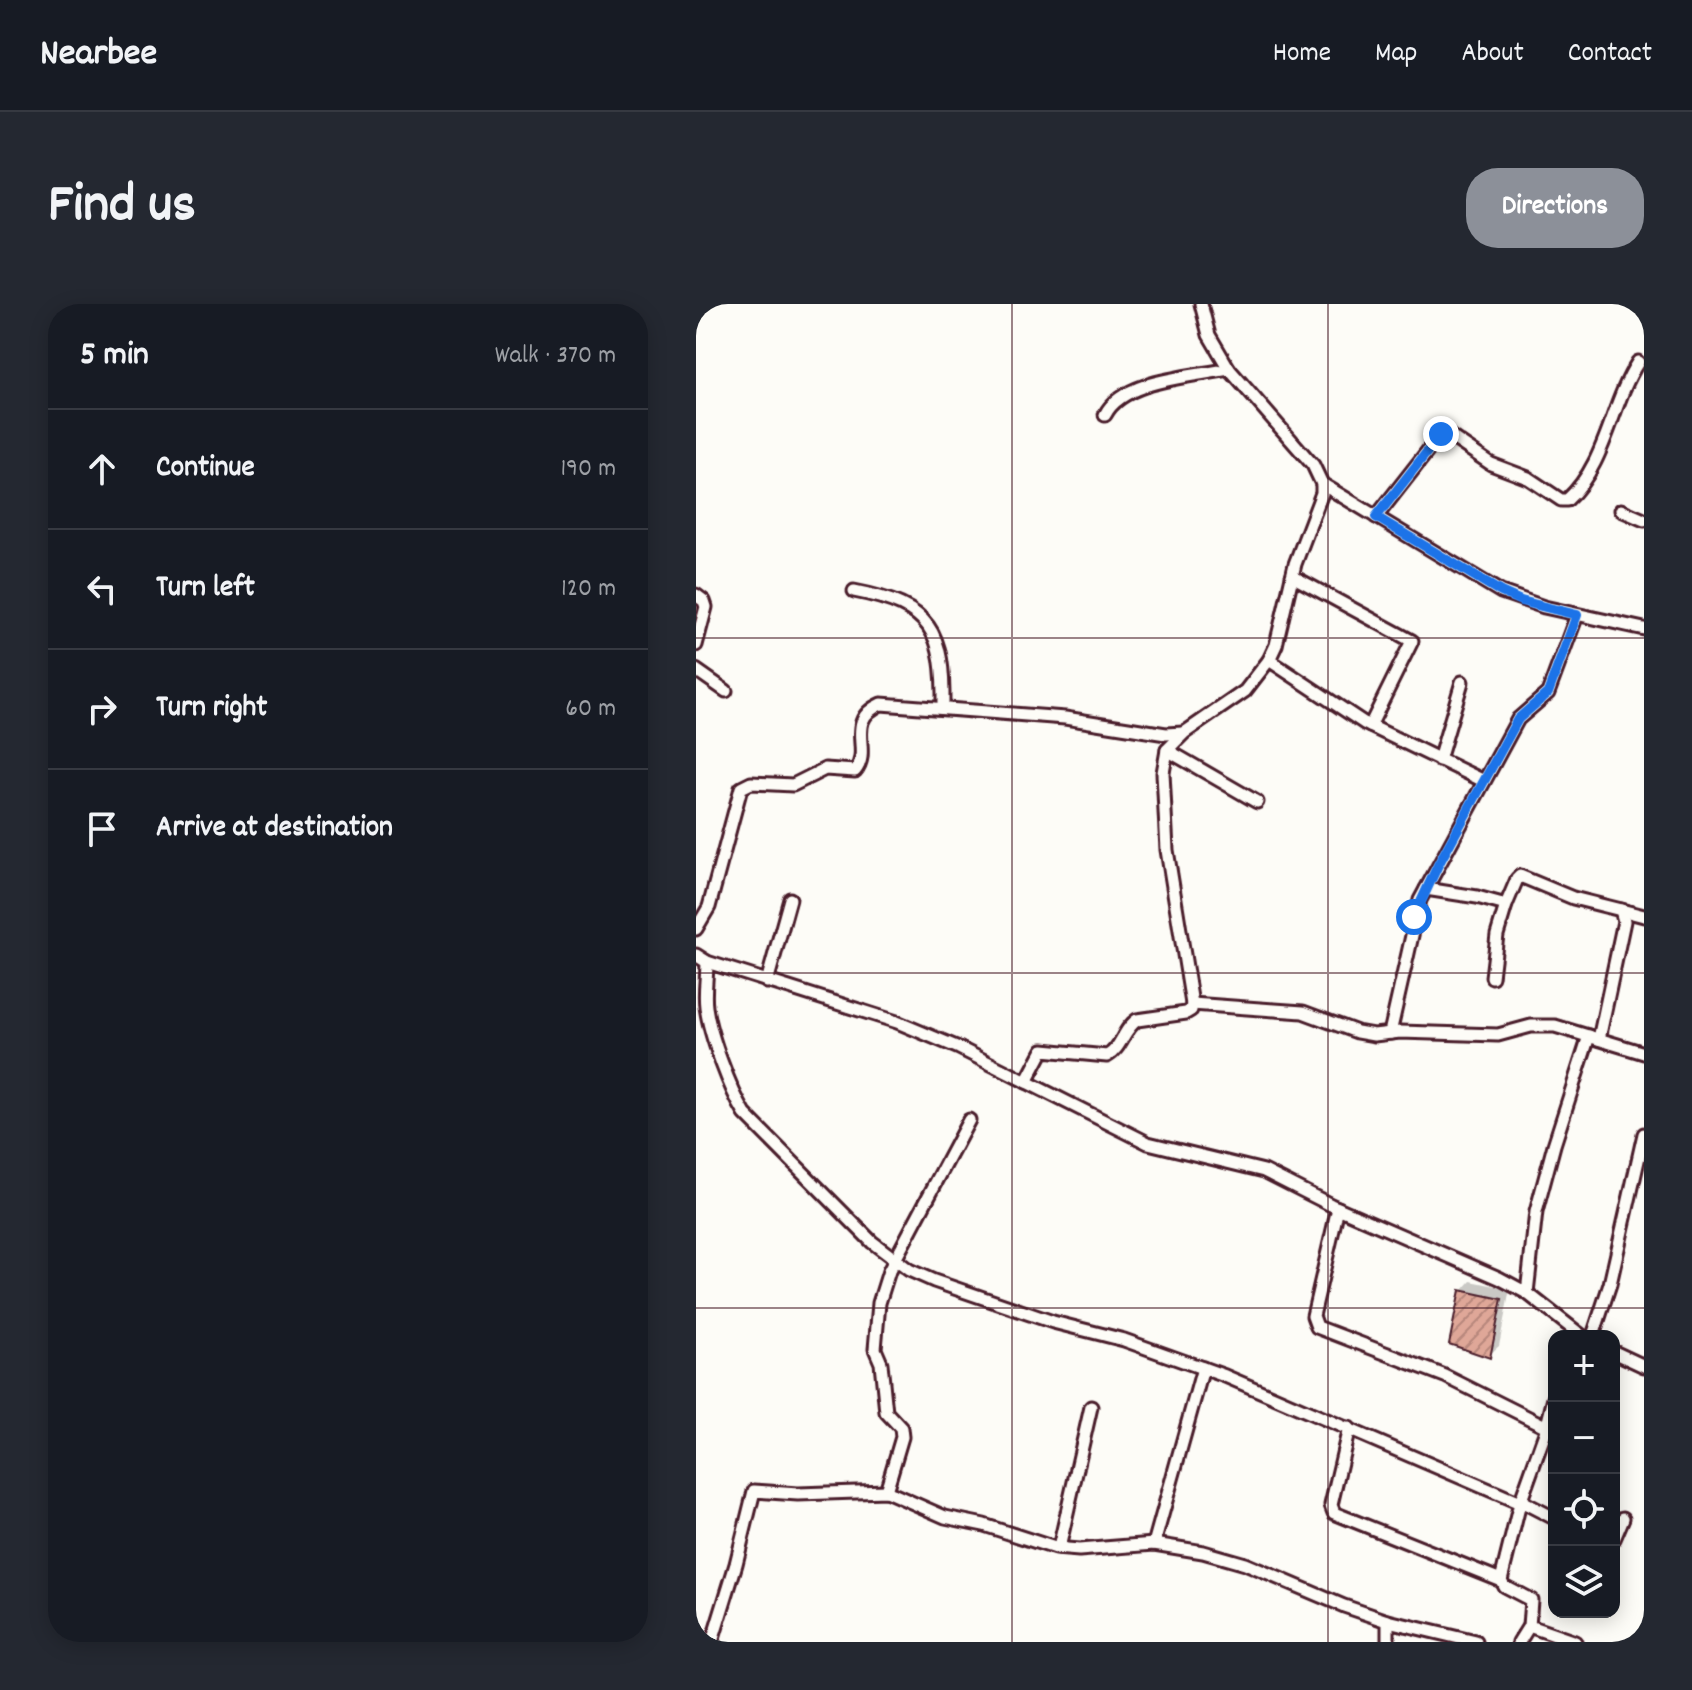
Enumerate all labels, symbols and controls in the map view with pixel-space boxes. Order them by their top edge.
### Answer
text: Nearbee [40,28,157,83]
text: Home [1273,35,1331,75]
text: Map [1375,35,1417,75]
text: About [1461,35,1524,75]
text: Contact [1568,35,1652,75]
text: Find us [48,168,196,248]
button: Directions [1466,168,1644,248]
text: 5 min [80,332,149,381]
text: Walk · 370 m [495,338,616,375]
route end [1423,416,1459,452]
icon: ahead [80,447,124,491]
text: Continue [156,448,255,491]
text: 190 m [560,451,616,488]
icon: left [80,567,124,611]
text: Turn left [156,568,255,611]
text: 120 m [561,571,616,608]
icon: right [80,687,124,731]
text: Turn right [156,688,267,731]
text: 60 m [565,691,616,728]
icon: arrive [80,807,124,851]
text: Arrive at destination [156,808,393,851]
route start [1396,899,1432,935]
map controls [1548,1330,1620,1618]
button: + [1548,1330,1620,1402]
button: − [1548,1402,1620,1474]
button: locate [1548,1474,1620,1546]
button: layers [1548,1546,1620,1618]

